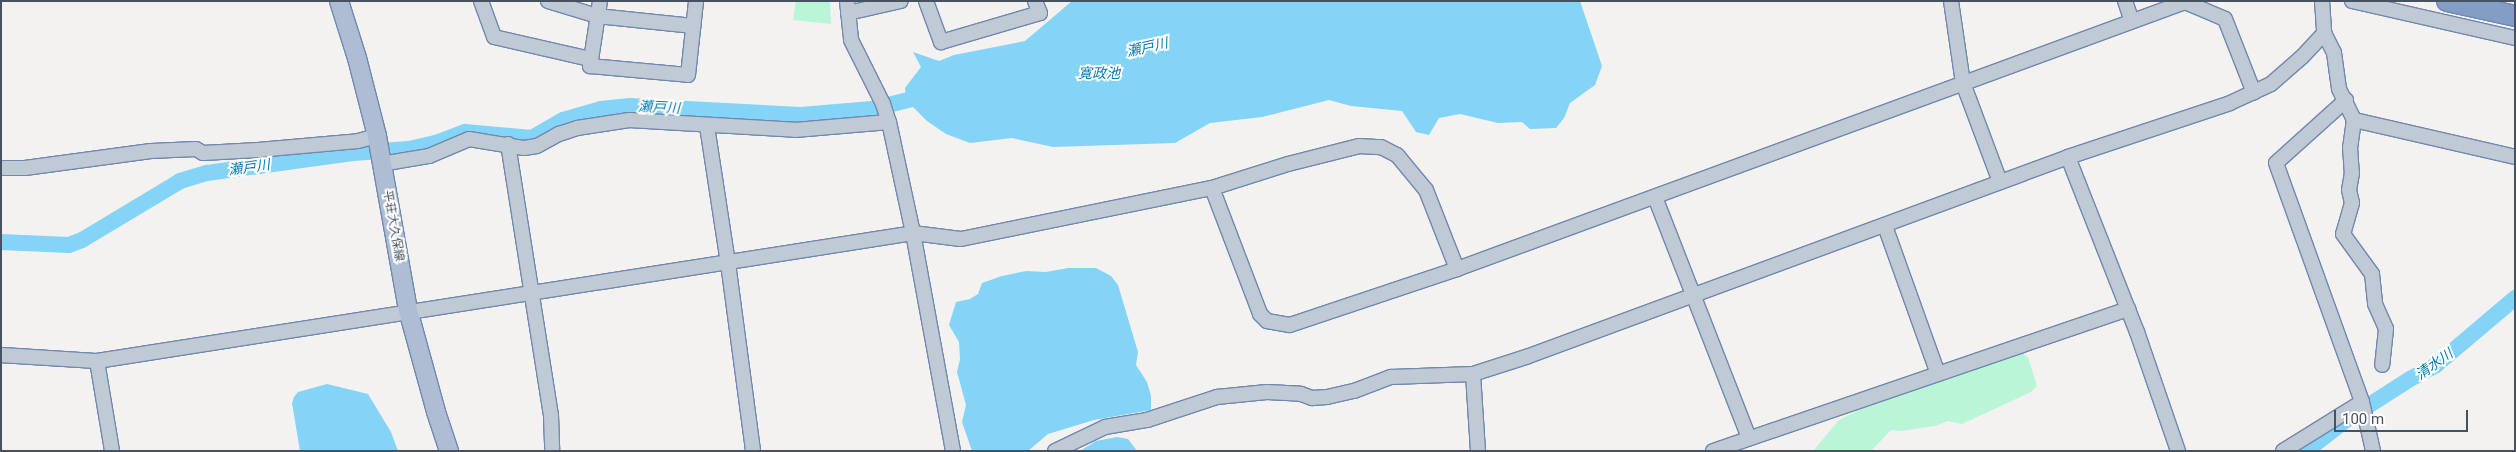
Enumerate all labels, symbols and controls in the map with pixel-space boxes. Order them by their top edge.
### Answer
water label: 瀬戸川 [1125,34,1169,60]
water label: 寛政池 [1078,65,1120,81]
water label: 瀬戸川 [638,98,680,116]
water label: 瀬戸川 [227,156,271,178]
street label: 平荘大久保線 [380,189,406,263]
water label: 清水川 [2412,345,2456,383]
scale bar [2336,400,2470,432]
text: 100 m [2342,410,2384,428]

